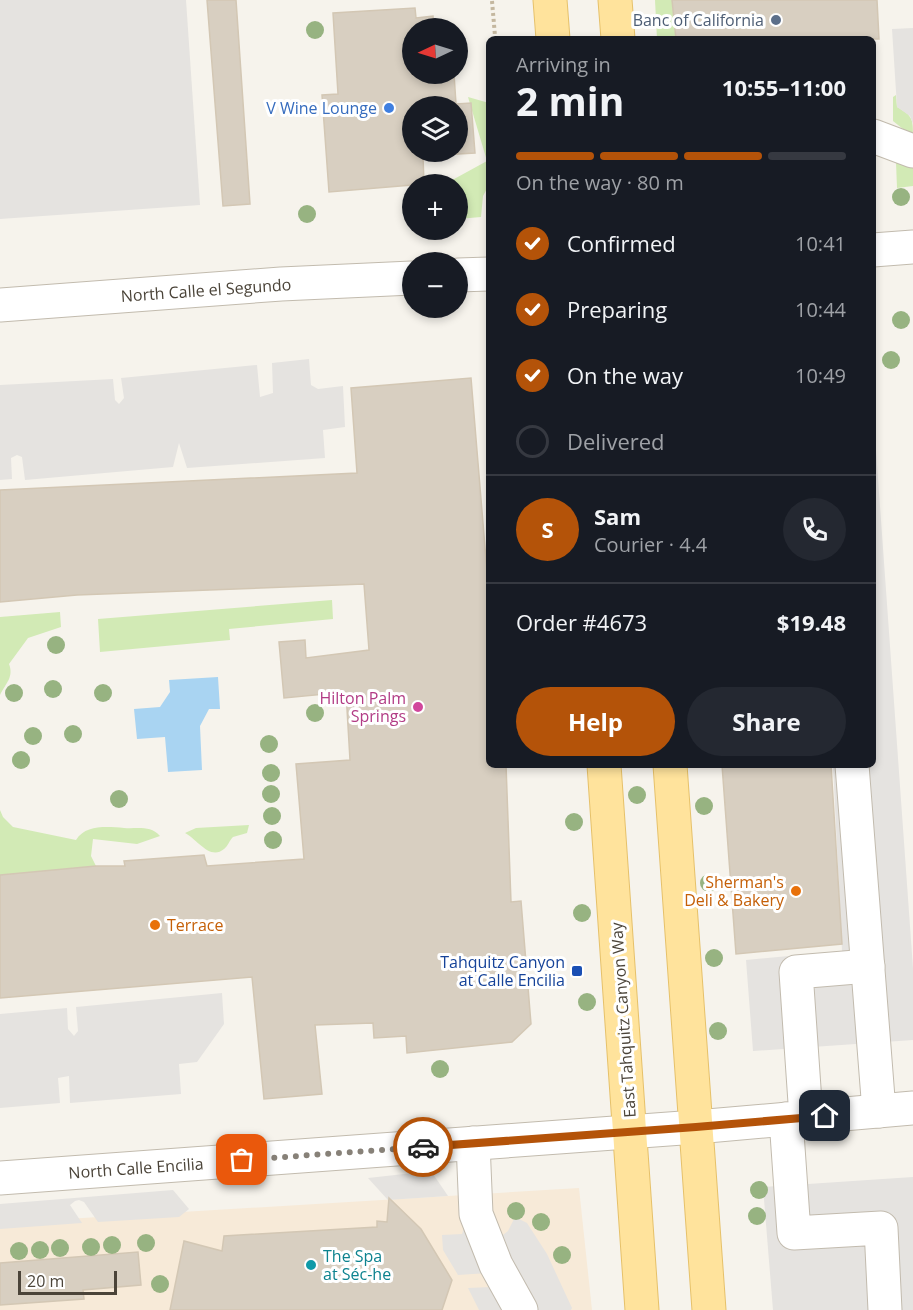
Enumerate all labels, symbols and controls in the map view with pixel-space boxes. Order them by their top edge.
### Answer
place label: Banc of California [633,9,764,31]
marker: Banc of California [769,13,783,27]
north arrow [402,18,468,84]
map controls [402,18,468,318]
text: Arriving in [516,51,611,78]
text: 10:55–11:00 [722,72,846,102]
text: 2 min [516,74,624,127]
button: layers [402,96,468,162]
place label: V Wine Lounge [266,97,377,119]
marker: V Wine Lounge [382,101,396,115]
text: On the way · 80 m [516,169,684,196]
button: + [402,174,468,240]
icon: check [516,227,549,260]
text: Confirmed [567,228,676,258]
text: 10:41 [795,230,846,257]
button: − [402,252,468,318]
street label: North Calle el Segundo [120,273,292,307]
icon: check [516,293,549,326]
text: Preparing [567,294,667,324]
text: 10:44 [795,296,846,323]
icon: check [516,359,549,392]
text: On the way [567,360,683,390]
text: 10:49 [795,362,846,389]
text: Delivered [567,426,665,456]
button: phone [783,498,846,561]
text: Sam [594,501,641,531]
text: S [541,514,554,544]
text: Courier · 4.4 [594,531,707,558]
text: Order #4673 [516,607,647,637]
text: $19.48 [777,607,846,637]
place label: Hilton Palm Springs [319,687,406,727]
button: Help [516,687,675,756]
button: Share [687,687,846,756]
marker: Hilton Palm Springs [411,700,425,714]
place label: Sherman's Deli & Bakery [684,871,785,911]
marker: Sherman's Deli & Bakery [789,884,803,898]
place label: Terrace [167,914,223,936]
marker: Terrace [148,918,162,932]
street label: East Tahquitz Canyon Way [605,921,641,1118]
place label: Tahquitz Canyon at Calle Encilia [440,951,565,991]
marker: Tahquitz Canyon at Calle Encilia [570,964,584,978]
pin [799,1090,850,1141]
icon: home [808,1099,841,1132]
courier [393,1117,453,1177]
icon: car [407,1131,440,1164]
pin [216,1134,267,1185]
icon: bag [225,1143,258,1176]
street label: North Calle Encilia [68,1152,204,1184]
place label: The Spa at Séc-he [323,1245,391,1285]
marker: The Spa at Séc-he [304,1258,318,1272]
scale bar [18,1268,117,1296]
text: 20 m [27,1270,64,1292]

